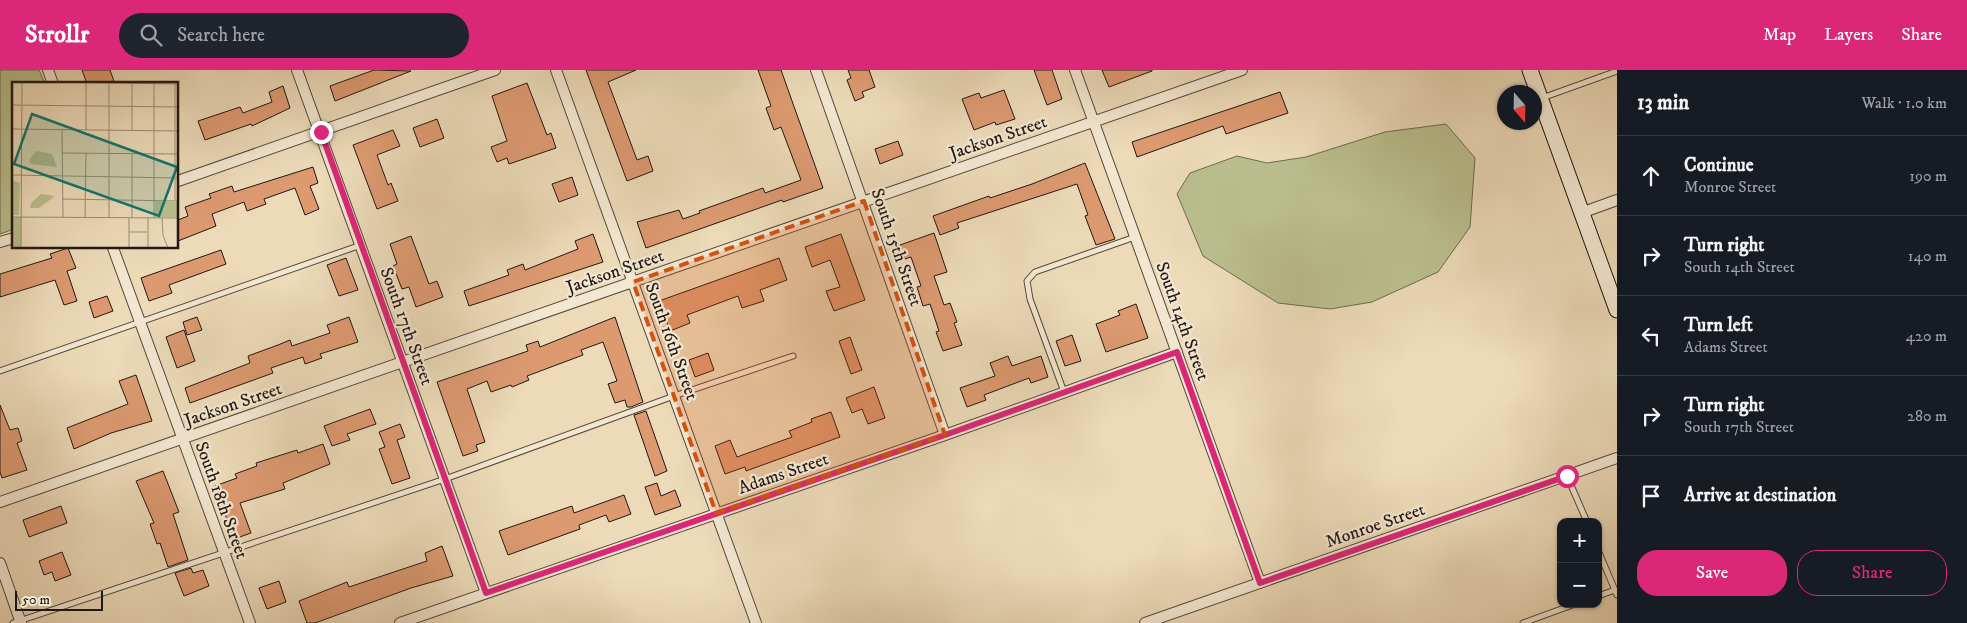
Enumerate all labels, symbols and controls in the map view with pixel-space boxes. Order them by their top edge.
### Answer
search box [119,13,469,58]
text: Strollr [25,20,89,50]
icon: search [137,21,165,49]
text: Search here [177,24,265,47]
text: Map [1763,24,1796,46]
text: Layers [1824,24,1873,46]
text: Share [1901,24,1942,46]
inset map [12,82,179,249]
north arrow [1497,85,1542,130]
text: 13 min [1637,90,1689,116]
text: Walk · 1.0 km [1861,93,1947,113]
street label: Jackson Street [945,111,1050,166]
route end [310,121,333,144]
text: Continue [1684,154,1754,177]
icon: ahead [1637,162,1665,190]
text: 190 m [1909,166,1947,186]
text: Monroe Street [1684,177,1776,197]
street label: South 15th Street [866,186,927,309]
text: Turn right [1684,234,1764,257]
icon: right [1637,242,1665,270]
street label: Jackson Street [562,245,667,300]
text: 140 m [1908,246,1947,266]
text: South 14th Street [1684,257,1795,277]
street label: South 14th Street [1150,259,1214,384]
street label: South 17th Street [375,264,438,388]
street label: South 16th Street [640,280,703,403]
text: Turn left [1684,314,1753,337]
icon: left [1637,322,1665,350]
text: 420 m [1906,326,1947,346]
text: Adams Street [1684,337,1768,357]
street label: Jackson Street [180,378,285,433]
text: Turn right [1684,394,1764,417]
icon: right [1637,402,1665,430]
text: 280 m [1907,406,1947,426]
text: South 17th Street [1684,417,1794,437]
street label: South 18th Street [190,439,253,562]
street label: Adams Street [735,448,832,500]
route start [1556,465,1579,488]
icon: arrive [1637,482,1665,510]
text: Arrive at destination [1684,484,1836,507]
street label: Monroe Street [1323,499,1428,553]
map controls [1557,518,1602,608]
button: + [1557,518,1602,563]
button: Save [1637,550,1787,596]
button: Share [1797,550,1947,596]
button: − [1557,563,1602,608]
scale bar [15,588,102,611]
text: 50 m [22,591,50,609]

